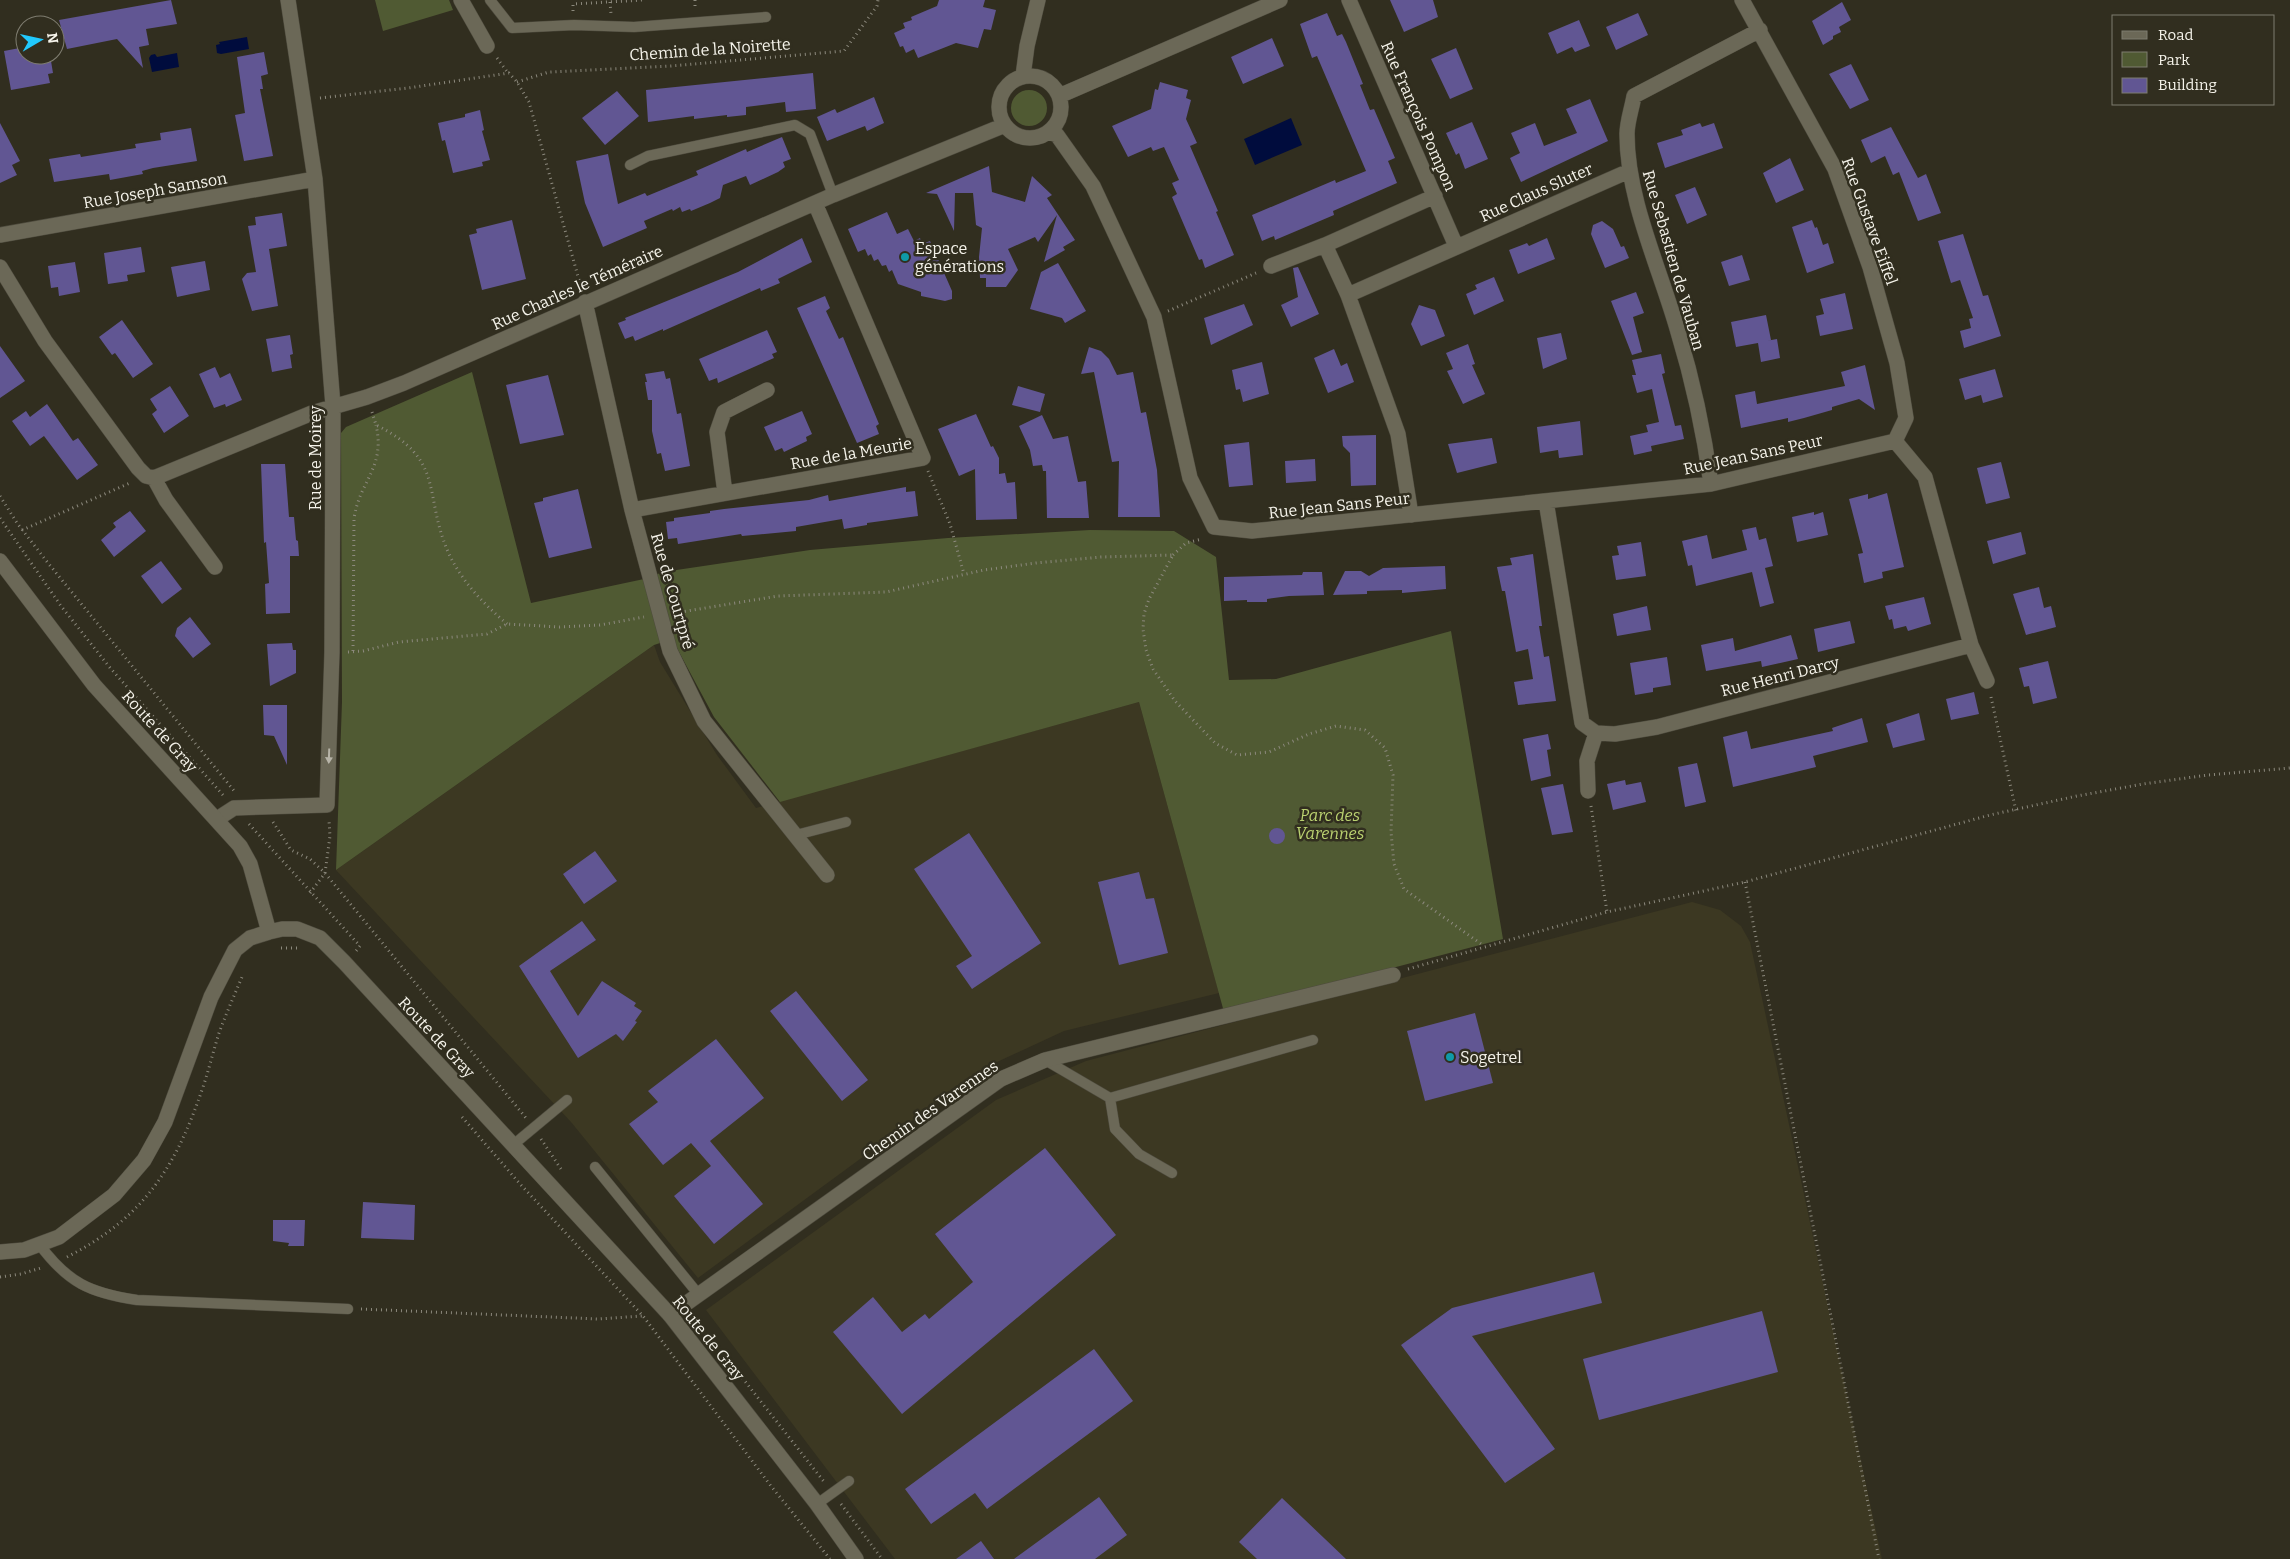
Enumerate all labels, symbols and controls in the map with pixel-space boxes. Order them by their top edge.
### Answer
north arrow [15,15,65,65]
legend [2112,15,2275,105]
text: Road [2158,26,2193,44]
text: N [43,31,62,45]
street label: Chemin de la Noirette [629,34,791,65]
street label: Rue François Pompon [1377,39,1460,194]
text: Park [2158,51,2190,69]
text: Building [2158,76,2217,94]
street label: Rue Gustave Eiffel [1838,155,1902,288]
street label: Rue Claus Sluter [1477,159,1596,226]
street label: Rue Joseph Samson [82,168,228,213]
street label: Rue Sebastien de Vauban [1639,168,1708,352]
place label: Espace générations [915,239,1004,276]
street label: Rue Charles le Téméraire [489,241,666,334]
marker: Espace générations [899,251,911,263]
street label: Rue de Moirey [306,405,325,511]
street label: Rue Jean Sans Peur [1682,430,1825,479]
street label: Rue de la Meurie [789,433,913,474]
street label: Rue Jean Sans Peur [1267,489,1411,522]
street label: Rue de Courtpré [647,531,698,652]
street label: Rue Henri Darcy [1719,652,1842,700]
street label: Route de Gray [118,687,202,776]
one-way arrow [325,748,333,764]
park label: Parc des Varennes [1296,806,1365,843]
street label: Route de Gray [394,993,479,1082]
place label: Sogetrel [1460,1048,1522,1067]
marker: Sogetrel [1444,1051,1456,1063]
street label: Chemin des Varennes [859,1056,1002,1165]
street label: Route de Gray [669,1292,749,1385]

